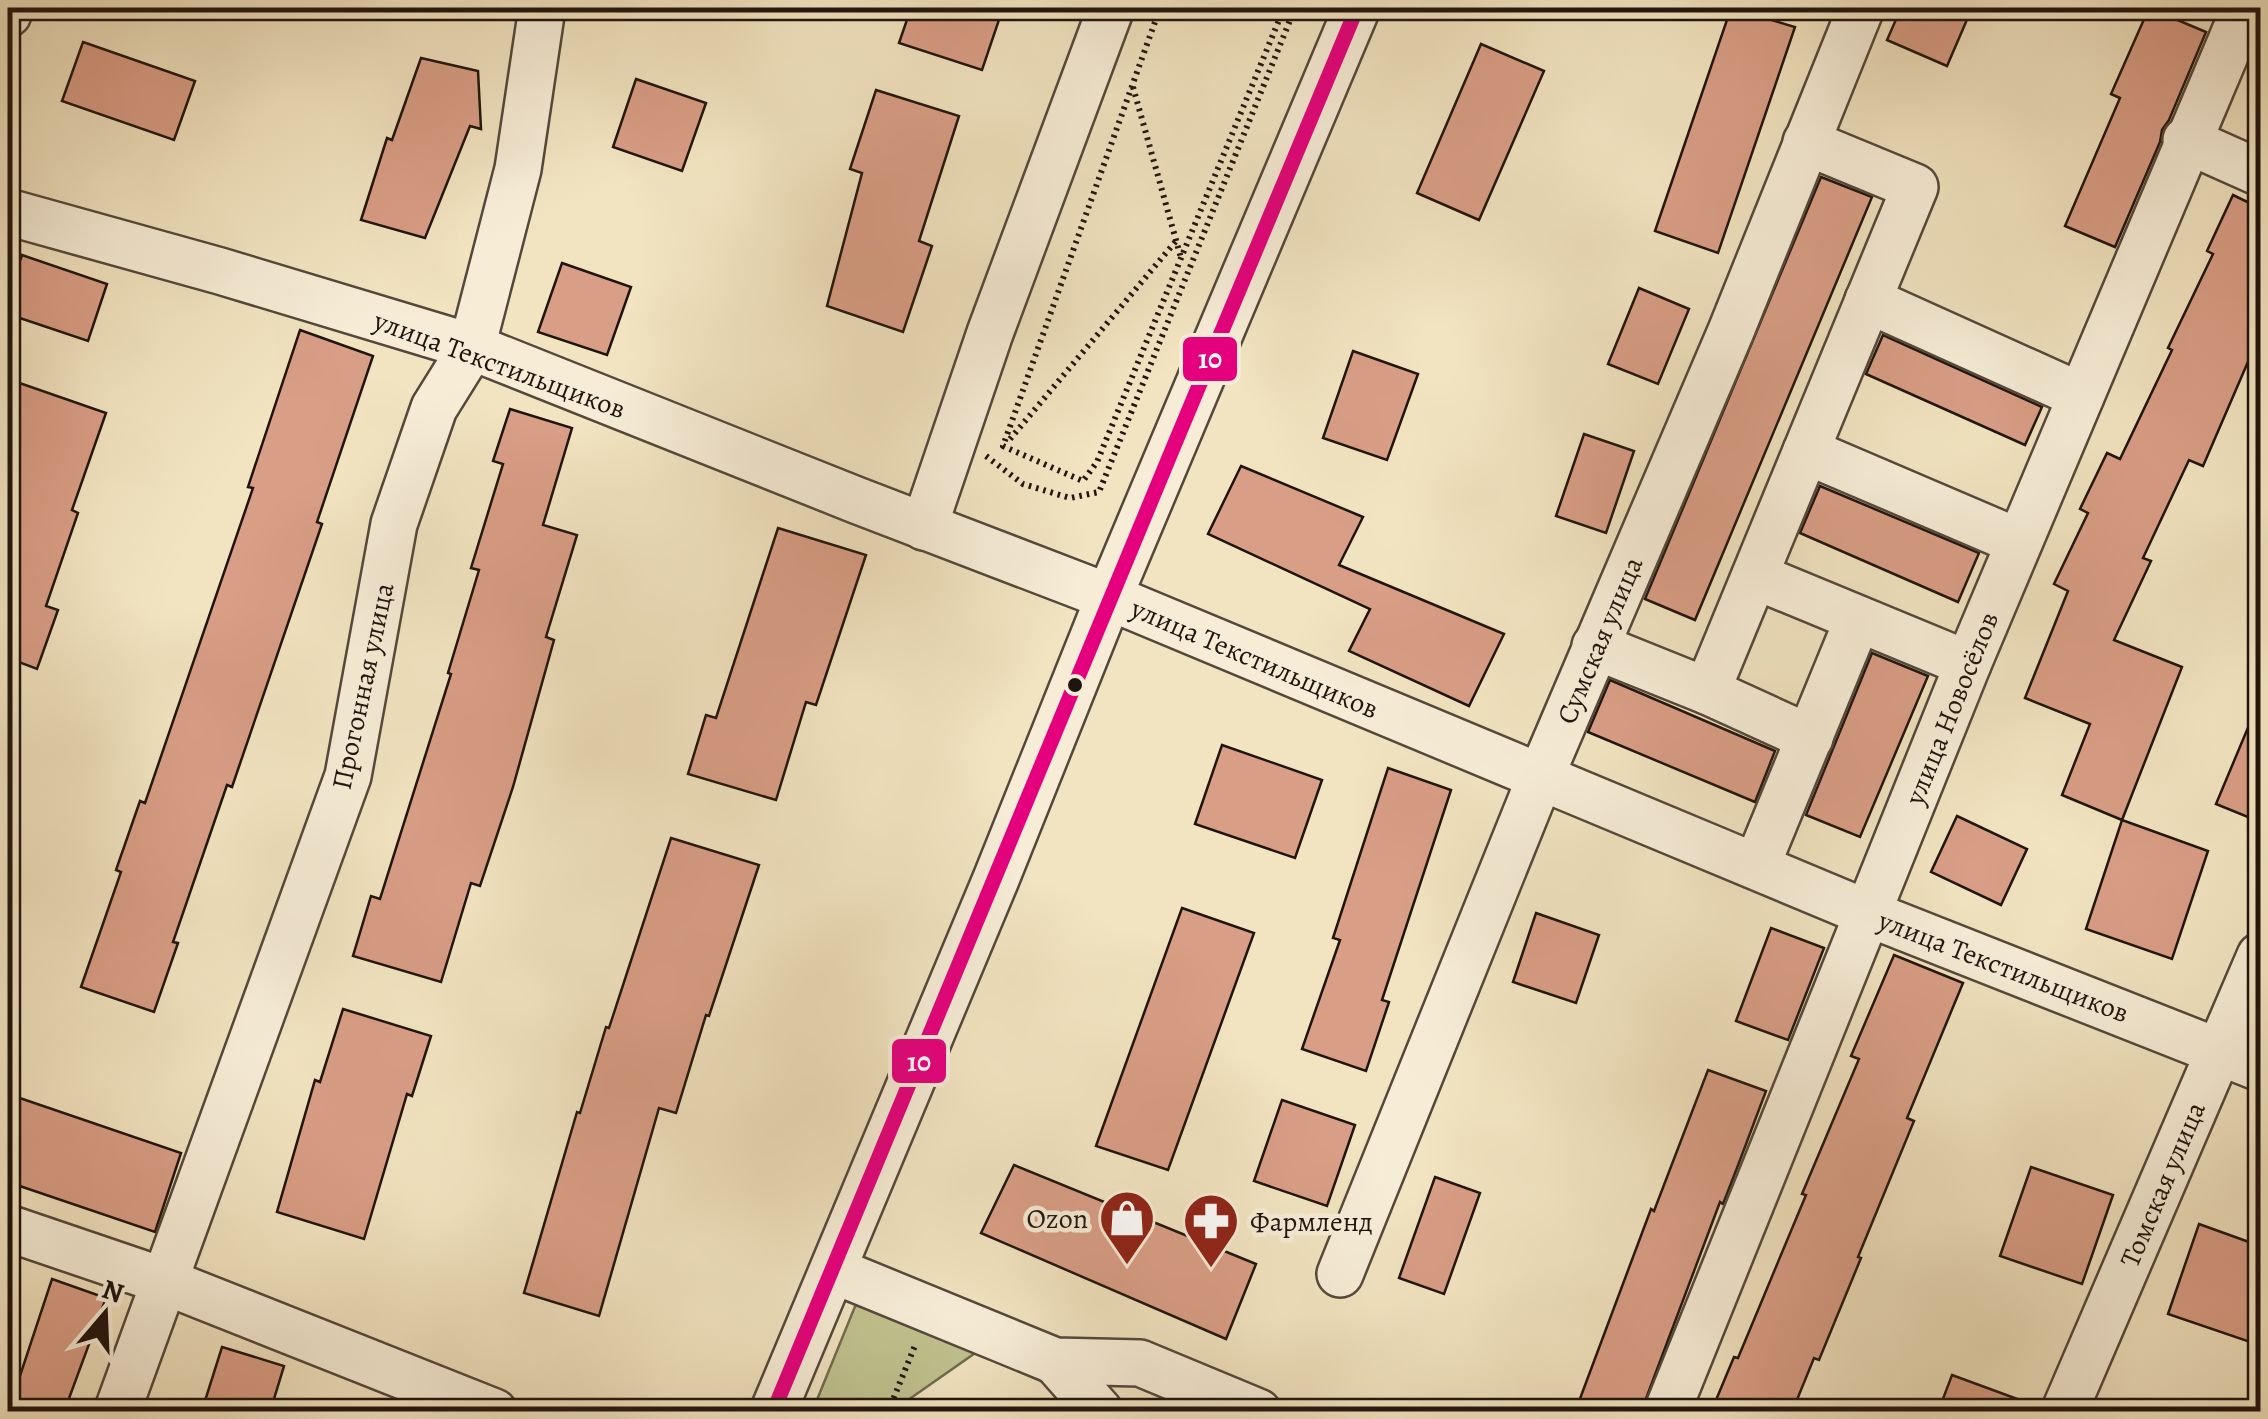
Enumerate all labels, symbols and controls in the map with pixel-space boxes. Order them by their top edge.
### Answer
street label: улица Текстильщиков [368,301,631,428]
line badge: 10 [1181,335,1239,383]
text: 10 [1198,340,1222,378]
street label: Сумская улица [1548,551,1652,730]
street label: Прогонная улица [322,579,403,793]
street label: улица Текстильщиков [1124,589,1384,728]
street label: улица Новосёлов [1896,606,2008,811]
unlabelled marker [1065,675,1085,695]
street label: улица Текстильщиков [1872,901,2134,1032]
line badge: 10 [890,1037,948,1085]
text: 10 [907,1043,931,1081]
street label: Томская улица [2111,1096,2215,1273]
shop icon: Ozon [1097,1188,1157,1267]
pharmacy icon: Фармленд [1181,1191,1241,1270]
place label: Ozon [1026,1200,1088,1238]
place label: Фармленд [1250,1203,1373,1241]
north arrow [55,1264,155,1364]
text: N [97,1270,129,1313]

